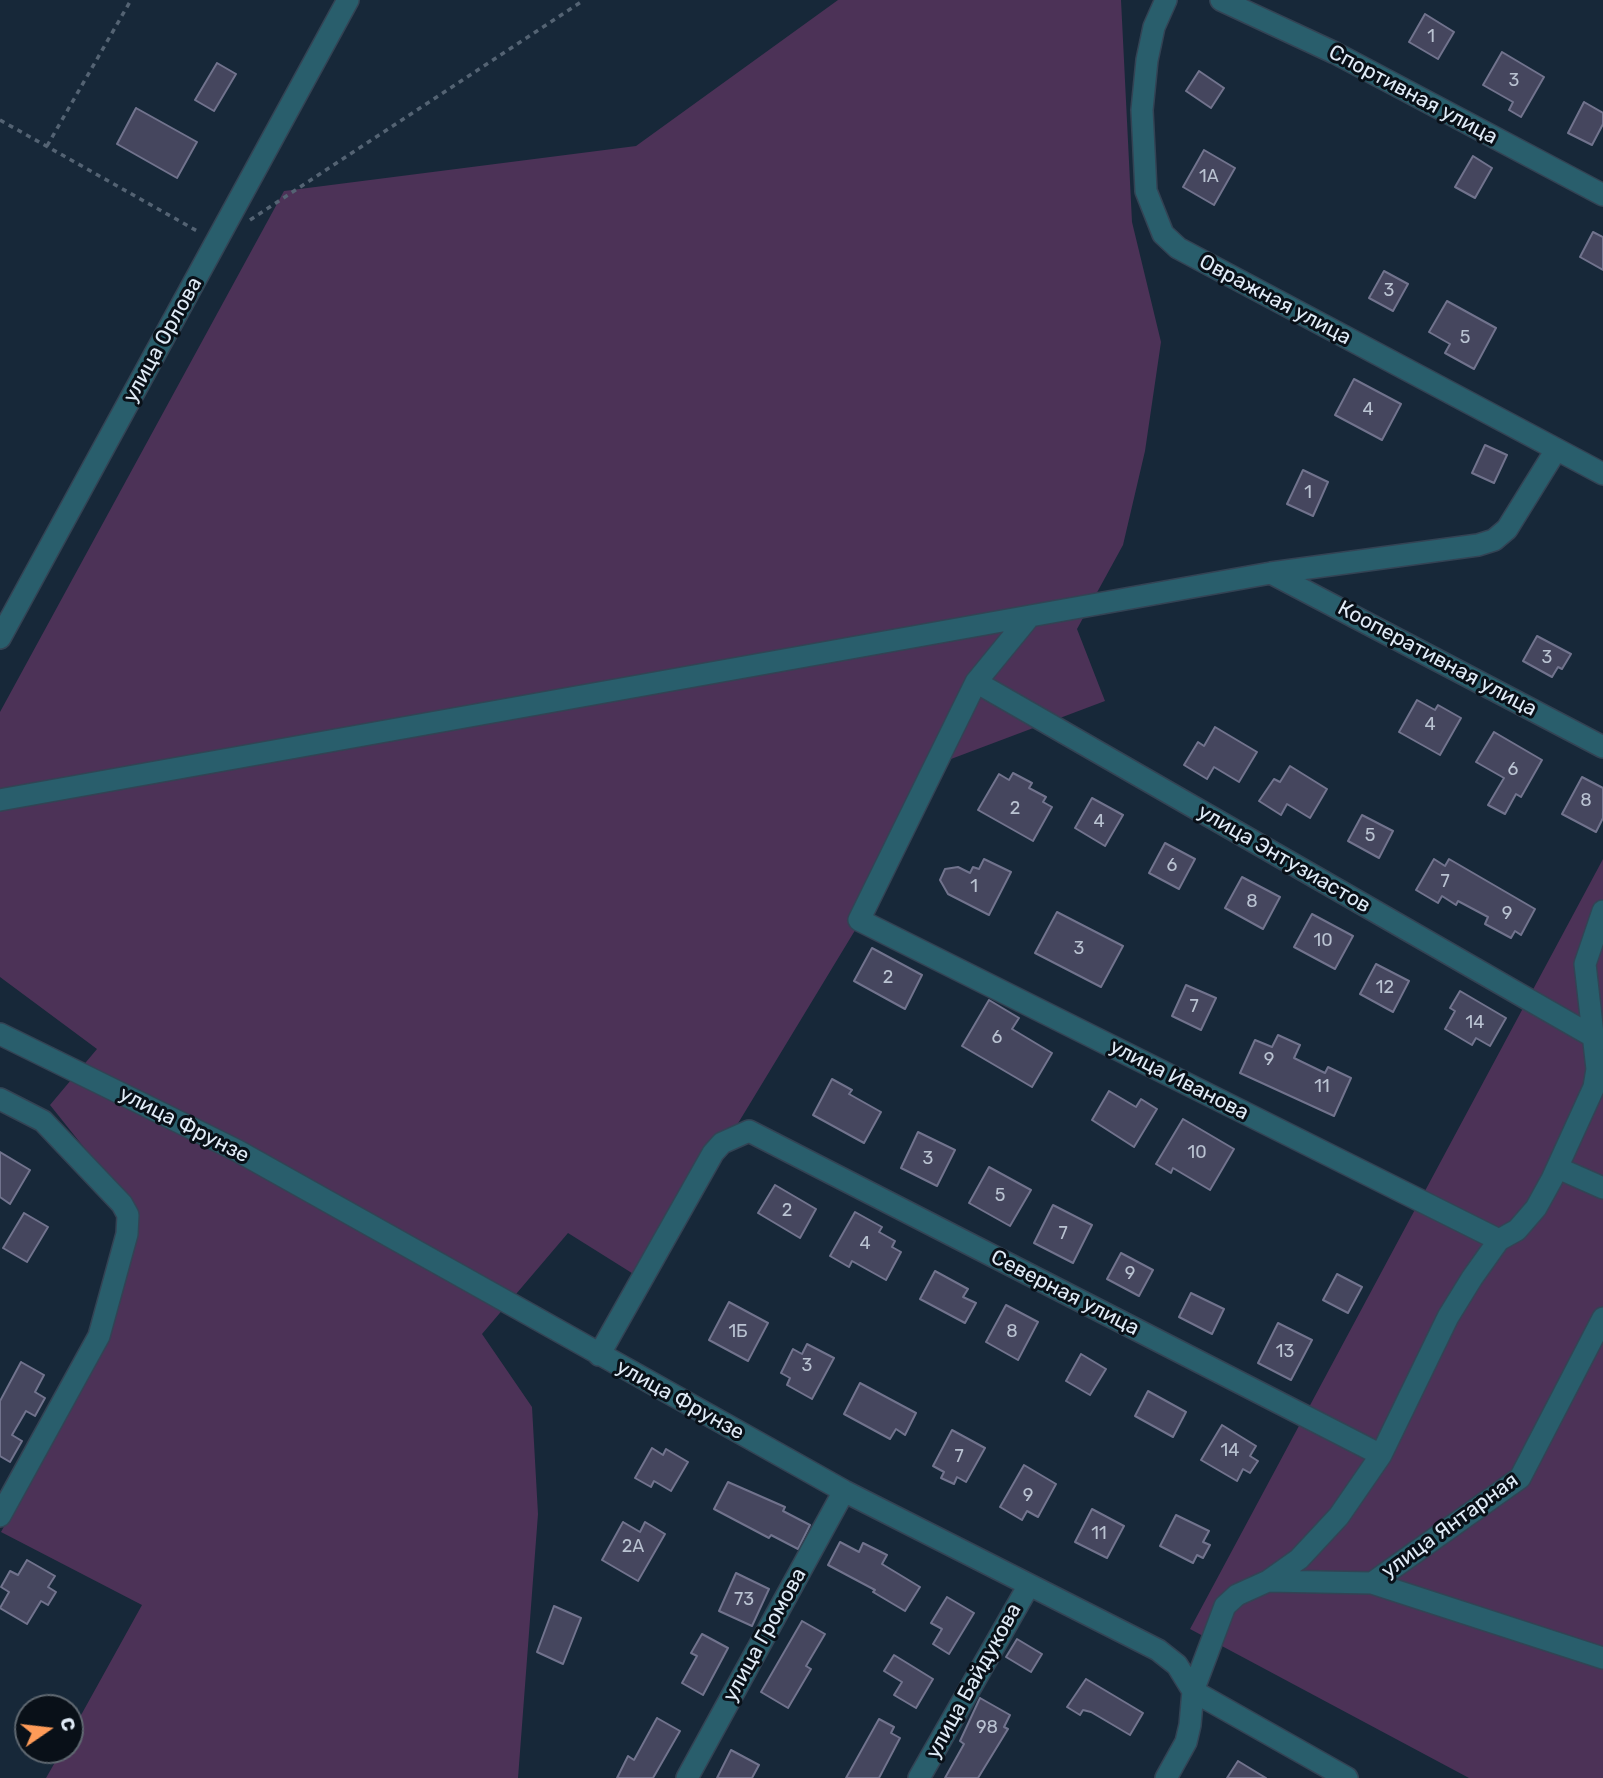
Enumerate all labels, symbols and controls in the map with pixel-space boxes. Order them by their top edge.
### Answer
house number: 1 [1427,26,1435,48]
street label: Спортивная улица [1324,40,1502,150]
house number: 3 [1509,70,1519,92]
house number: 1А [1199,166,1219,188]
street label: Овражная улица [1195,249,1355,351]
street label: улица Орлова [118,273,208,407]
house number: 3 [1384,280,1394,302]
house number: 5 [1460,327,1470,349]
house number: 4 [1362,399,1374,421]
house number: 1 [1304,482,1312,504]
street label: Кооперативная улица [1333,596,1541,722]
house number: 3 [1542,647,1552,669]
house number: 4 [1424,714,1436,736]
house number: 6 [1508,759,1518,781]
house number: 8 [1580,790,1592,812]
house number: 2 [1010,798,1020,820]
street label: улица Энтузиастов [1193,799,1375,919]
house number: 4 [1093,811,1105,833]
house number: 5 [1365,825,1375,847]
house number: 6 [1167,855,1177,877]
house number: 7 [1440,871,1450,893]
house number: 1 [970,876,978,898]
house number: 8 [1246,891,1258,913]
house number: 9 [1502,903,1512,925]
house number: 10 [1313,930,1333,952]
house number: 3 [1074,938,1084,960]
house number: 2 [883,967,893,989]
house number: 12 [1376,977,1394,999]
house number: 7 [1189,996,1199,1018]
house number: 14 [1466,1012,1484,1034]
house number: 6 [992,1027,1002,1049]
street label: улица Иванова [1105,1034,1253,1126]
house number: 9 [1264,1049,1274,1071]
house number: 11 [1314,1076,1330,1098]
street label: улица Фрунзе [115,1081,253,1169]
house number: 10 [1187,1142,1207,1164]
house number: 3 [923,1148,933,1170]
house number: 5 [995,1185,1005,1207]
house number: 2 [782,1200,792,1222]
house number: 7 [1058,1223,1068,1245]
house number: 4 [859,1233,871,1255]
street label: Северная улица [987,1245,1143,1341]
house number: 9 [1125,1263,1135,1285]
house number: 1Б [728,1321,748,1343]
house number: 8 [1006,1321,1018,1343]
house number: 13 [1276,1341,1294,1363]
street label: улица Фрунзе [612,1354,748,1446]
house number: 3 [802,1355,812,1377]
house number: 14 [1221,1440,1239,1462]
house number: 7 [954,1446,964,1468]
street label: улица Янтарная [1377,1468,1523,1584]
house number: 9 [1023,1485,1033,1507]
house number: 11 [1091,1523,1107,1545]
house number: 2А [622,1536,644,1558]
street label: улица Громова [718,1564,812,1706]
house number: 73 [734,1589,754,1611]
street label: улица Байдукова [921,1599,1027,1763]
north arrow [14,1694,84,1764]
text: С [55,1715,81,1734]
house number: 98 [976,1717,998,1739]

